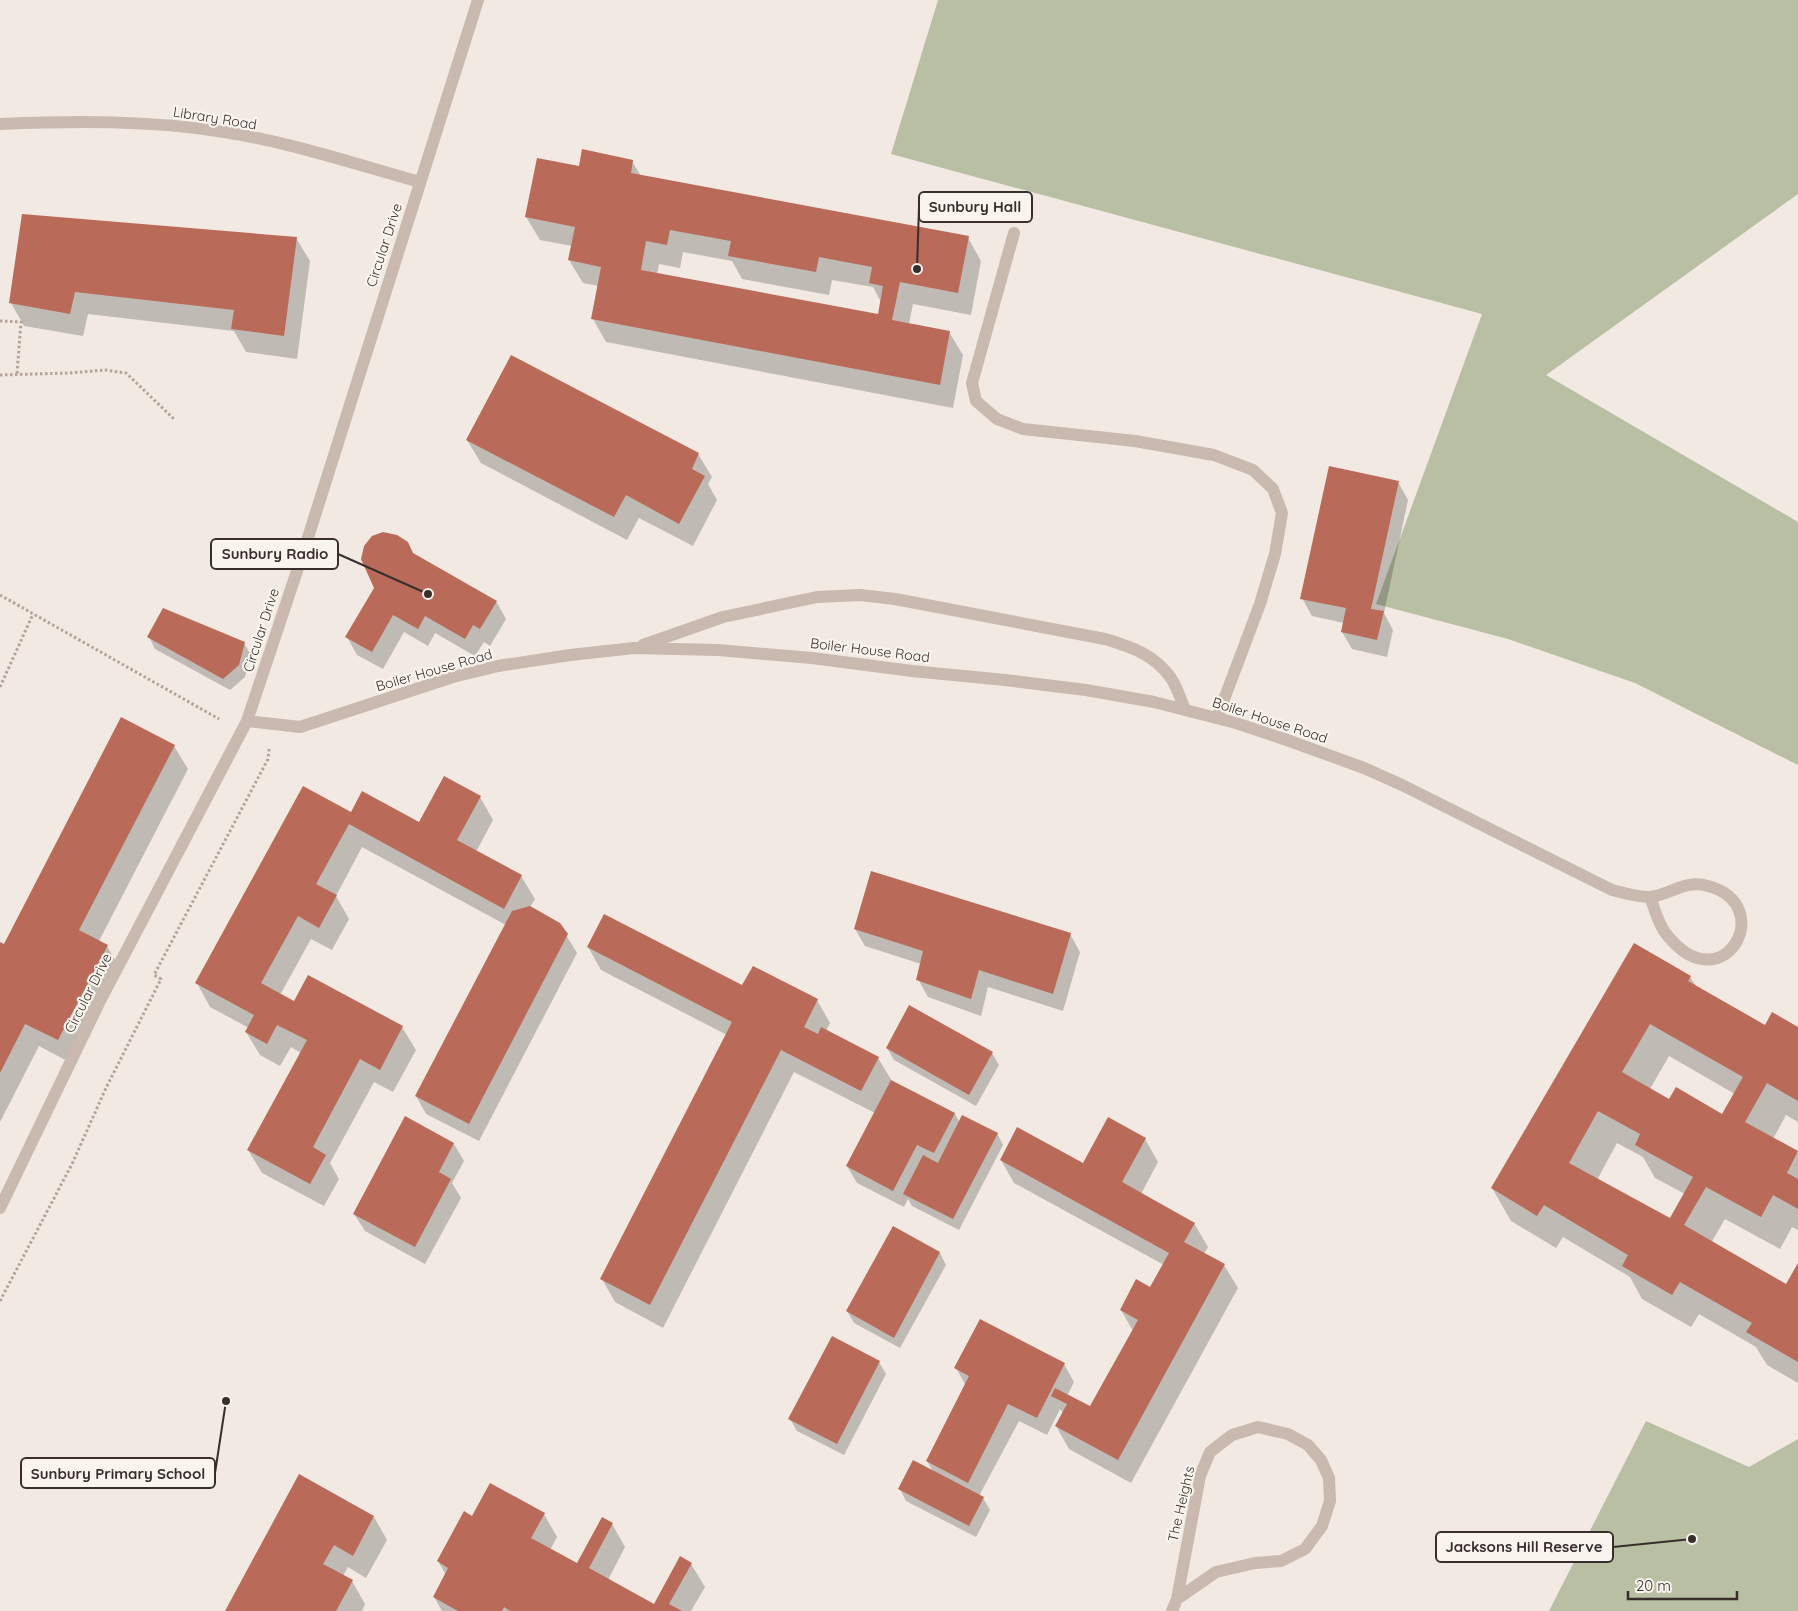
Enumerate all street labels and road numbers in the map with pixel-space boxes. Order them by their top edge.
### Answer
street label: Library Road [172,102,258,134]
street label: Circular Drive [362,201,406,289]
street label: Circular Drive [239,586,283,674]
street label: Boiler House Road [809,634,931,666]
street label: Boiler House Road [374,645,494,695]
street label: Boiler House Road [1210,693,1330,747]
street label: Circular Drive [60,950,116,1036]
street label: The Heights [1164,1464,1198,1544]

